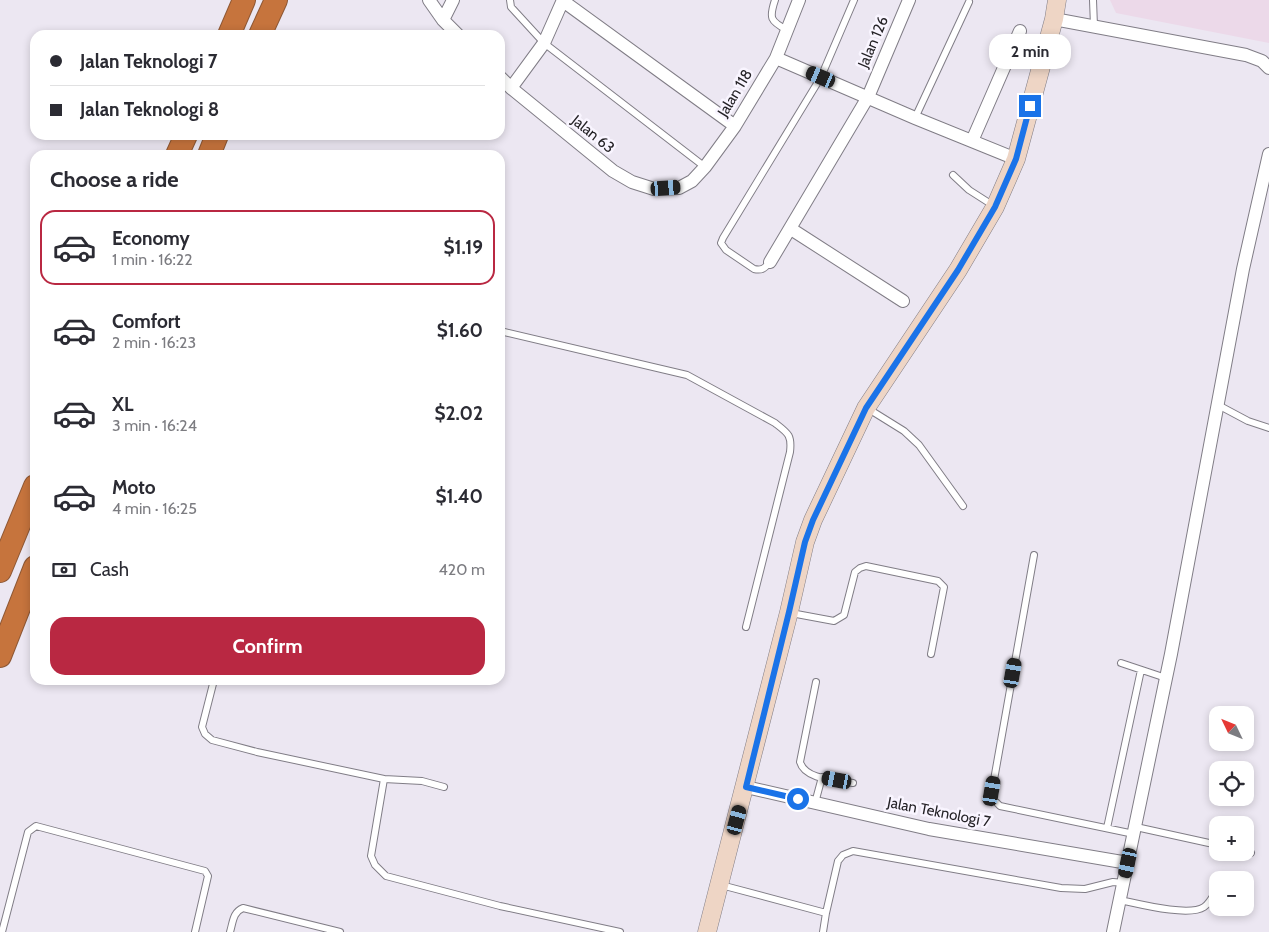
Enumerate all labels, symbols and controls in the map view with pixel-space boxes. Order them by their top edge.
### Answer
street label: Jalan 126 [854,13,892,72]
callout: 2 min [989,34,1071,68]
text: 2 min [1011,42,1049,61]
text: Jalan Teknologi 7 [80,50,218,73]
car [804,64,837,90]
street label: Jalan 118 [713,66,756,121]
route end [1019,95,1041,117]
text: Jalan Teknologi 8 [80,98,219,121]
street label: Jalan 63 [567,111,618,157]
text: Choose a ride [50,166,179,193]
car [650,179,681,197]
icon: car [52,225,97,270]
text: Economy [112,227,190,250]
text: $1.19 [443,236,483,259]
text: 1 min · 16:22 [112,250,193,269]
icon: car [52,308,97,353]
text: Comfort [112,310,181,333]
text: $1.60 [437,319,483,342]
text: 2 min · 16:23 [112,333,196,352]
icon: car [52,391,97,436]
text: XL [112,393,133,416]
text: $2.02 [434,402,483,425]
text: 3 min · 16:24 [112,416,197,435]
icon: car [52,474,97,519]
text: Moto [112,476,156,499]
text: $1.40 [436,485,483,508]
text: 4 min · 16:25 [112,499,197,518]
icon: cash [50,556,78,584]
text: Cash [90,558,129,581]
text: 420 m [439,560,485,579]
button: Confirm [50,617,485,675]
car [1003,657,1022,689]
north arrow [1209,706,1254,751]
map controls [1209,706,1254,916]
button: locate [1209,761,1254,806]
car [820,770,853,790]
car [982,775,1001,807]
route start [787,788,809,810]
street label: Jalan Teknologi 7 [885,793,993,831]
car [725,804,748,836]
button: + [1209,816,1254,861]
car [1117,847,1138,879]
button: − [1209,871,1254,916]

